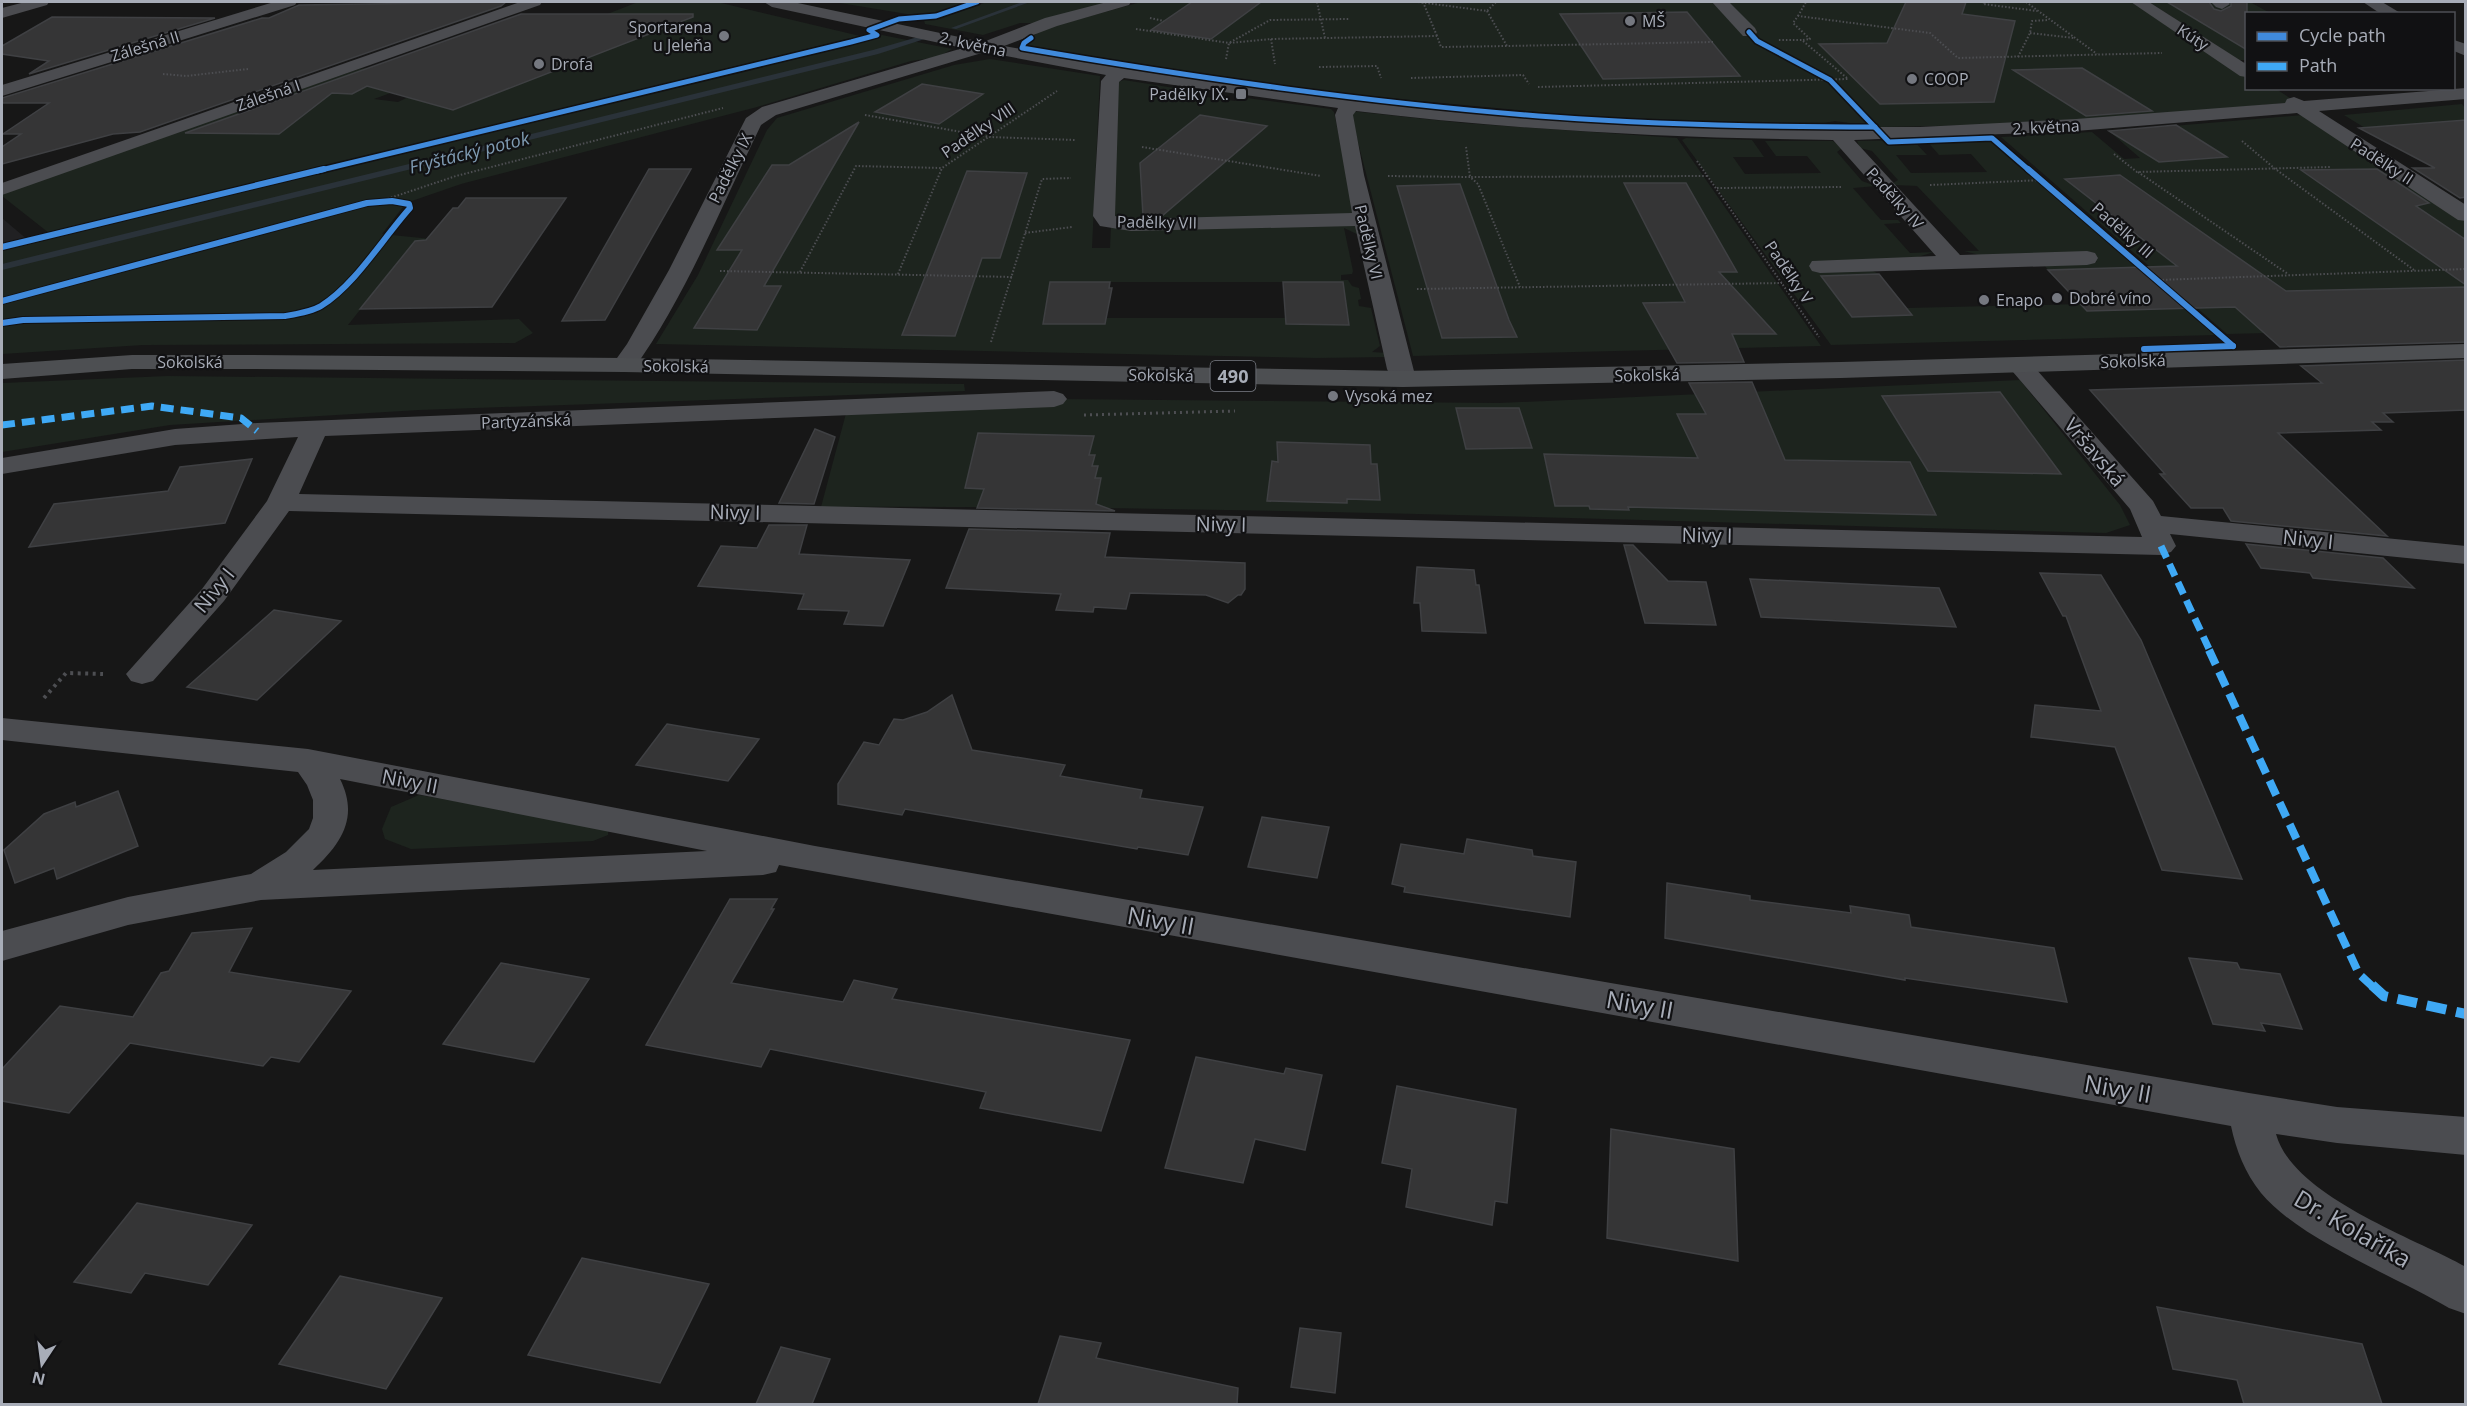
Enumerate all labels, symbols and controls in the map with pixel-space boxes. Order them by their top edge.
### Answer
place label: MŠ [1642,10,1665,32]
legend [2245,12,2455,90]
marker: MŠ [1623,14,1637,28]
place label: Sportarena u Jeleňa [628,16,712,56]
street label: Kúty [2173,19,2214,56]
text: Cycle path [2299,23,2386,47]
street label: Zálešná II [108,25,182,67]
street label: 2. května [938,26,1008,62]
marker: Sportarena u Jeleňa [717,29,731,43]
place label: Drofa [551,53,593,75]
text: Path [2299,53,2337,77]
marker: Drofa [532,57,546,71]
place label: COOP [1924,68,1969,90]
marker: COOP [1905,72,1919,86]
street label: Zálešná I [233,74,303,116]
place label: Padělky IX. [1149,83,1229,105]
marker: Padělky IX. [1234,87,1248,101]
street label: Padělky VIII [937,97,1019,163]
street label: 2. května [2012,114,2080,140]
water label: Fryštácký potok [406,125,533,179]
street label: Padělky IX [703,129,757,207]
street label: Padělky II [2346,132,2418,190]
street label: Padělky IV [1861,162,1929,234]
street label: Padělky III [2087,197,2159,263]
street label: Padělky VI [1350,203,1388,281]
street label: Padělky VII [1117,210,1197,234]
street label: Padělky V [1760,236,1818,308]
place label: Dobré víno [2069,287,2151,309]
place label: Enapo [1996,289,2043,311]
marker: Dobré víno [2050,291,2064,305]
marker: Enapo [1977,293,1991,307]
street label: Sokolská [2100,349,2166,373]
street label: Sokolská [157,351,223,373]
street label: Sokolská [643,354,709,378]
road number: 490 [1210,361,1256,391]
street label: Sokolská [1128,363,1194,387]
street label: Sokolská [1614,363,1680,387]
place label: Vysoká mez [1345,385,1433,407]
marker: Vysoká mez [1326,389,1340,403]
street label: Partyzánská [481,408,571,434]
street label: Vršavská [2058,412,2132,492]
street label: Nivy I [709,498,761,526]
street label: Nivy I [1195,510,1247,538]
street label: Nivy I [1681,521,1733,549]
street label: Nivy I [2281,523,2335,555]
street label: Nivy I [187,562,241,618]
street label: Nivy II [380,762,440,800]
street label: Nivy II [1125,898,1197,942]
street label: Nivy II [1604,982,1676,1026]
street label: Nivy II [2082,1066,2154,1110]
street label: Dr. Kolaříka [2288,1181,2418,1275]
north arrow [12,1334,72,1394]
text: N [30,1366,47,1391]

